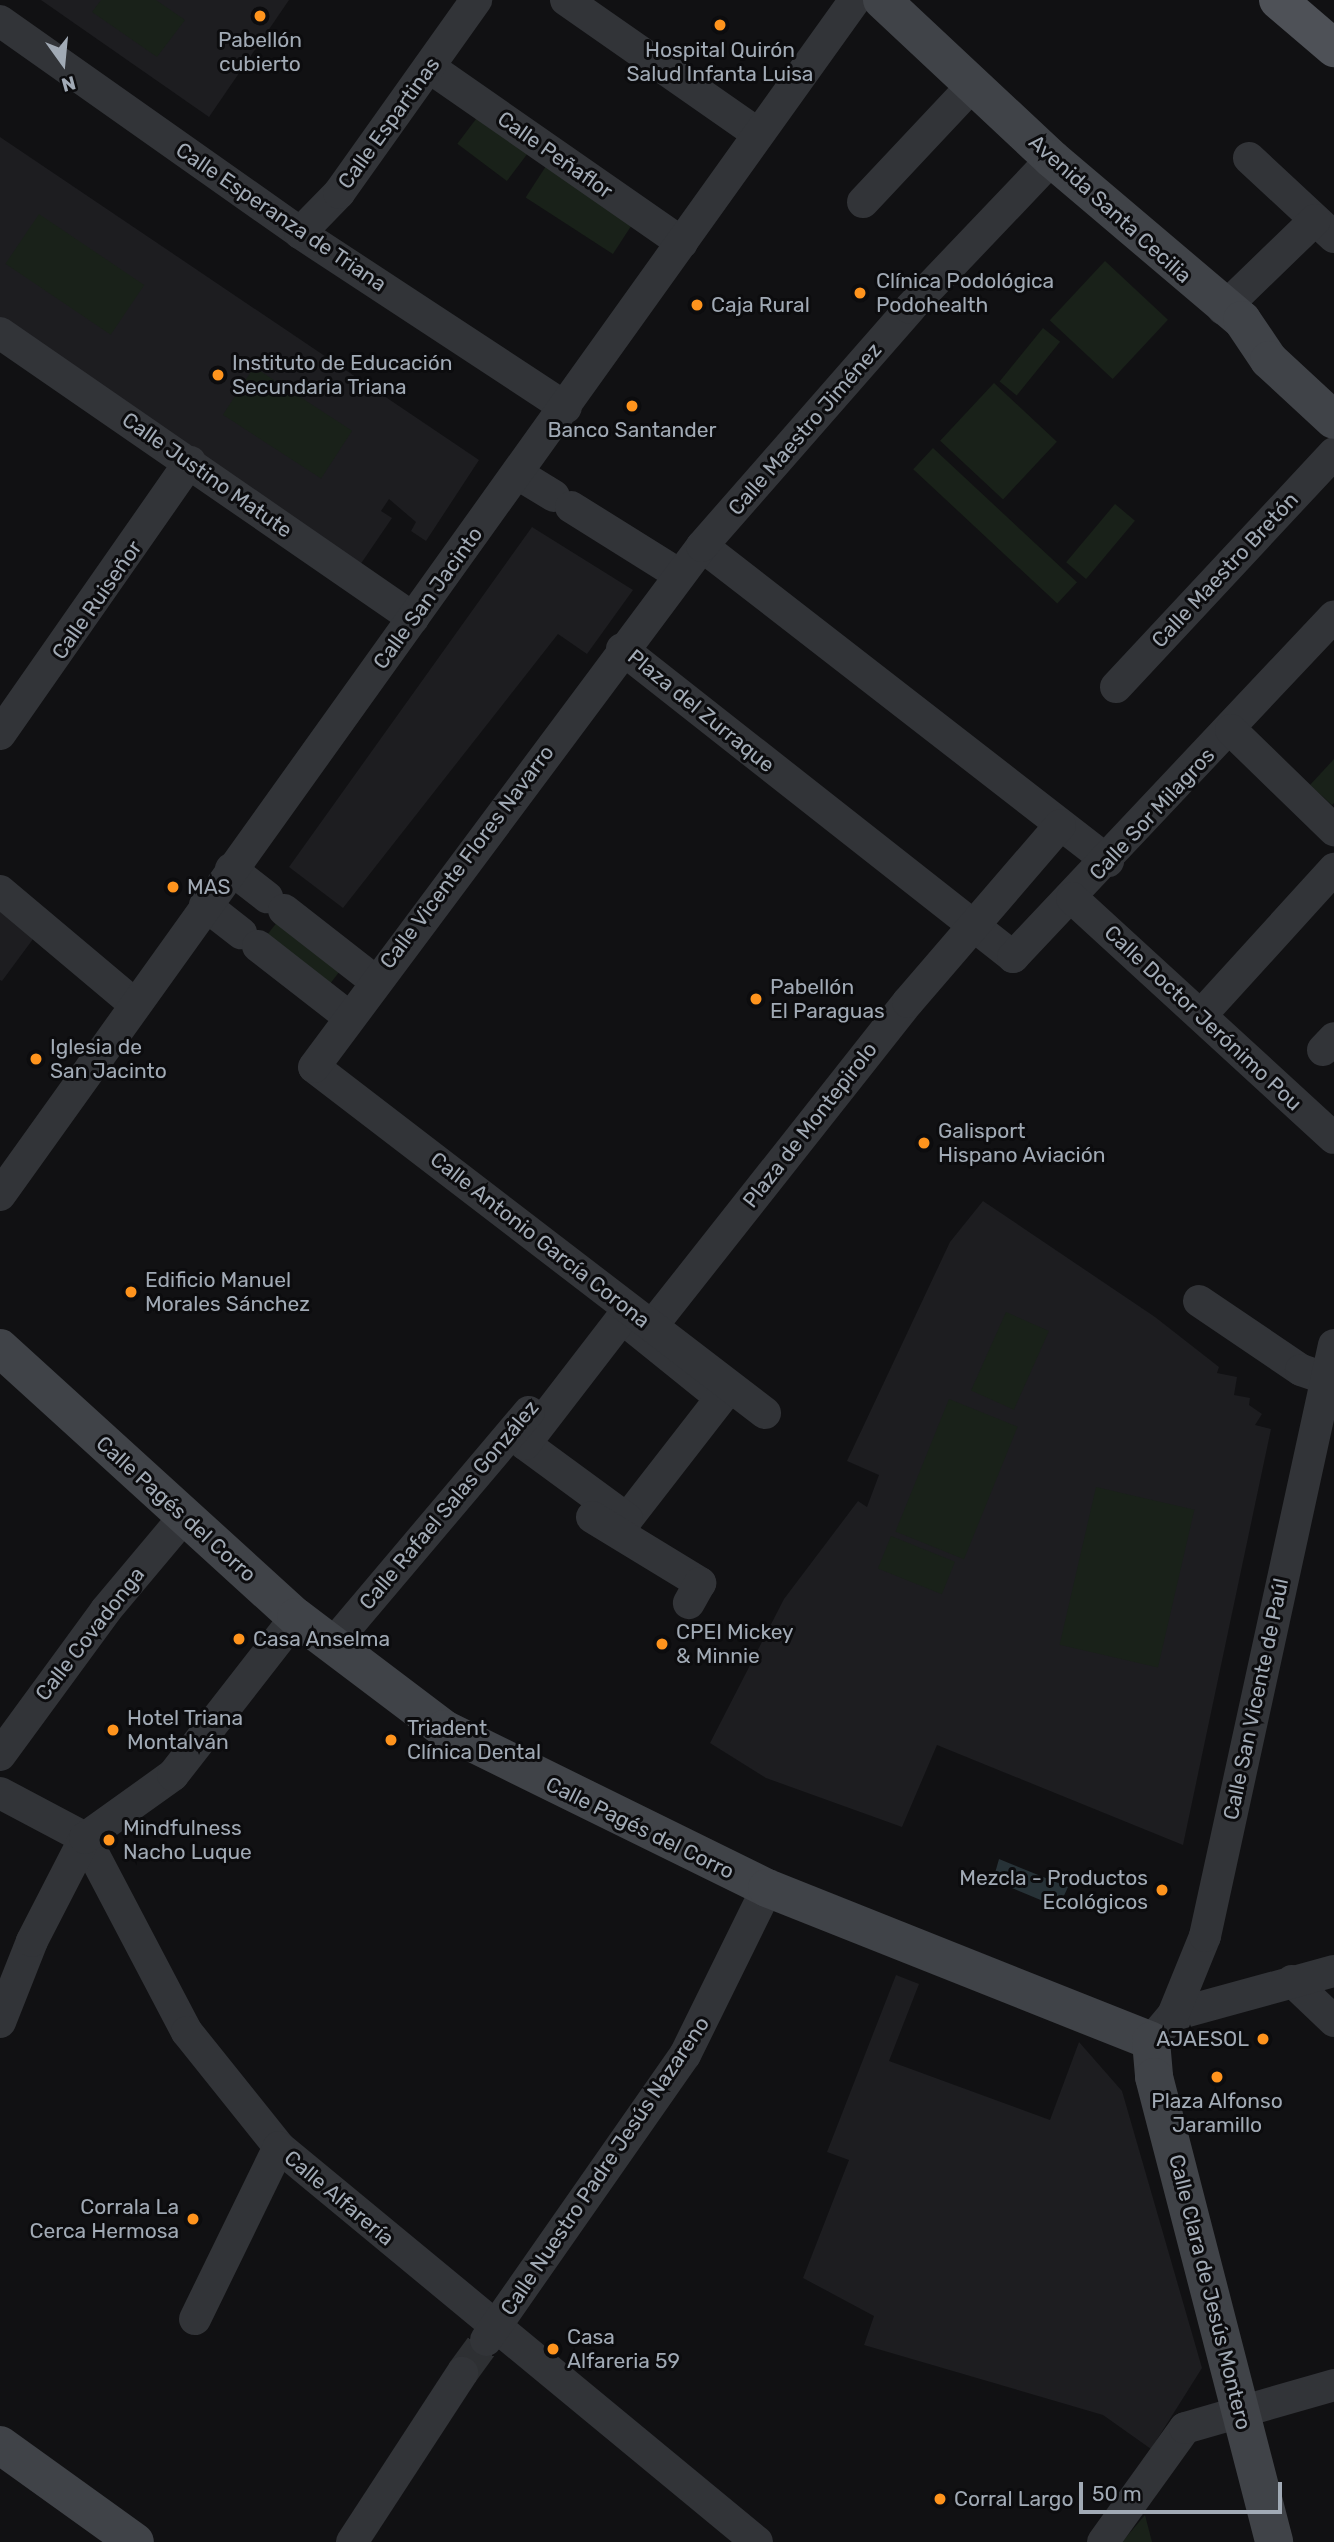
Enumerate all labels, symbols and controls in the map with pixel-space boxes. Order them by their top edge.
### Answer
marker: Pabellón cubierto [252,8,268,24]
marker: Hospital Quirón Salud Infanta Luisa [710,15,730,35]
place label: Pabellón cubierto [218,27,302,77]
north arrow [28,28,98,98]
place label: Hospital Quirón Salud Infanta Luisa [627,37,813,87]
street label: Calle Espartinas [333,52,445,194]
text: N [59,71,78,97]
street label: Calle Peñaflor [493,106,617,204]
street label: Avenida Santa Cecilia [1024,129,1196,289]
street label: Calle Esperanza de Triana [171,137,391,297]
place label: Clínica Podológica Podohealth [876,268,1054,318]
marker: Clínica Podológica Podohealth [850,283,870,303]
place label: Caja Rural [711,292,810,318]
marker: Caja Rural [689,297,705,313]
street label: Calle Maestro Jiménez [723,337,887,521]
place label: Instituto de Educación Secundaria Triana [232,350,452,400]
marker: Instituto de Educación Secundaria Triana [210,367,226,383]
marker: Banco Santander [624,398,640,414]
street label: Calle Justino Matute [117,407,297,543]
place label: Banco Santander [547,417,717,443]
street label: Calle Maestro Bretón [1147,487,1303,653]
street label: Calle San Jacinto [368,522,488,674]
street label: Calle Ruiseñor [47,536,147,664]
street label: Plaza del Zurraque [623,644,779,778]
street label: Calle Vicente Flores Navarro [375,740,559,974]
street label: Calle Sor Milagros [1084,742,1220,886]
place label: MAS [187,874,231,900]
marker: MAS [165,879,181,895]
street label: Calle Doctor Jerónimo Pou [1099,920,1307,1116]
place label: Pabellón El Paraguas [770,974,885,1024]
marker: Pabellón El Paraguas [748,991,764,1007]
place label: Iglesia de San Jacinto [50,1034,167,1084]
street label: Plaza de Montepirolo [738,1037,882,1213]
marker: Iglesia de San Jacinto [28,1051,44,1067]
place label: Galisport Hispano Aviación [938,1118,1106,1168]
marker: Galisport Hispano Aviación [916,1135,932,1151]
street label: Calle Antonio García Corona [425,1146,655,1334]
place label: Edificio Manuel Morales Sánchez [145,1267,310,1317]
marker: Edificio Manuel Morales Sánchez [123,1284,139,1300]
street label: Calle Rafael Salas González [354,1395,544,1615]
street label: Calle Pagés del Corro [91,1431,261,1587]
street label: Calle Covadonga [30,1562,150,1706]
street label: Calle San Vicente de Paúl [1218,1576,1294,1822]
place label: CPEI Mickey & Minnie [676,1619,794,1669]
place label: Casa Anselma [253,1626,391,1652]
marker: Casa Anselma [231,1631,247,1647]
marker: CPEI Mickey & Minnie [654,1636,670,1652]
place label: Hotel Triana Montalván [127,1705,244,1755]
place label: Triadent Clínica Dental [407,1715,541,1765]
marker: Hotel Triana Montalván [105,1722,121,1738]
marker: Triadent Clínica Dental [381,1730,401,1750]
street label: Calle Pagés del Corro [542,1772,738,1884]
place label: Mindfulness Nacho Luque [123,1815,252,1865]
marker: Mindfulness Nacho Luque [101,1832,117,1848]
place label: Mezcla - Productos Ecológicos [959,1865,1148,1915]
marker: Mezcla - Productos Ecológicos [1154,1882,1170,1898]
street label: Calle Nuestro Padre Jesús Nazareno [495,2012,715,2320]
place label: AJAESOL [1156,2026,1249,2052]
marker: AJAESOL [1255,2031,1271,2047]
marker: Plaza Alfonso Jaramillo [1209,2069,1225,2085]
place label: Plaza Alfonso Jaramillo [1151,2088,1283,2138]
street label: Calle Alfarería [279,2145,399,2251]
street label: Calle Clara de Jesús Montero [1164,2152,1256,2432]
place label: Corrala La Cerca Hermosa [29,2194,179,2244]
marker: Corrala La Cerca Hermosa [185,2211,201,2227]
place label: Casa Alfareria 59 [567,2324,680,2374]
marker: Casa Alfareria 59 [545,2341,561,2357]
scale bar [1082,2468,1285,2512]
text: 50 m [1092,2481,1142,2506]
place label: Corral Largo [954,2486,1073,2512]
marker: Corral Largo [932,2491,948,2507]

